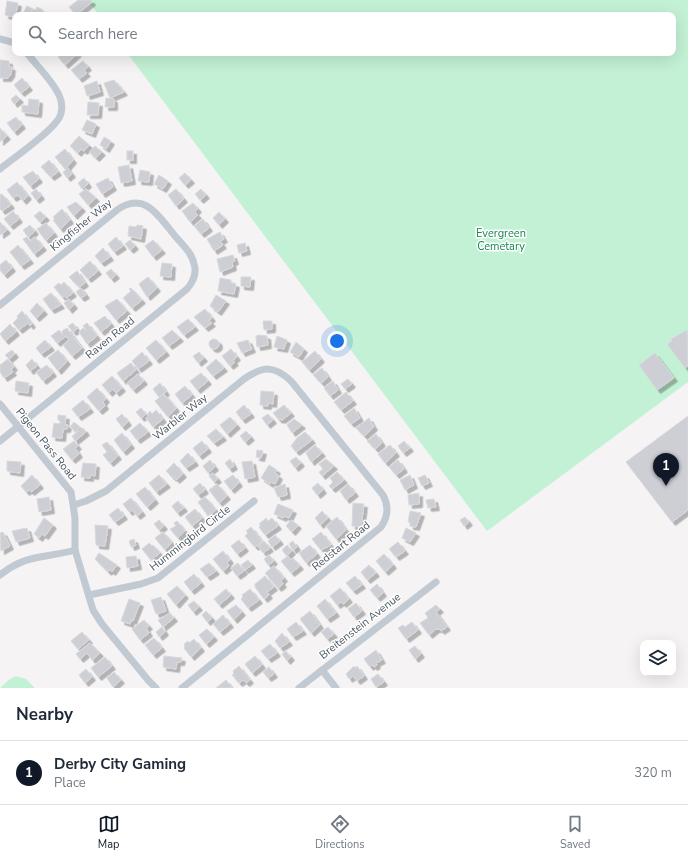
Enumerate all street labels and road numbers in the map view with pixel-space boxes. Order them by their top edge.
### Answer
street label: Kingfisher Way [47,195,115,255]
street label: Raven Road [82,314,138,362]
street label: Warbler Way [149,390,211,444]
street label: Pigeon Pass Road [12,405,80,483]
street label: Hummingbird Circle [147,502,234,574]
street label: Redstart Road [309,518,373,574]
street label: Breitenstein Avenue [316,589,404,663]

